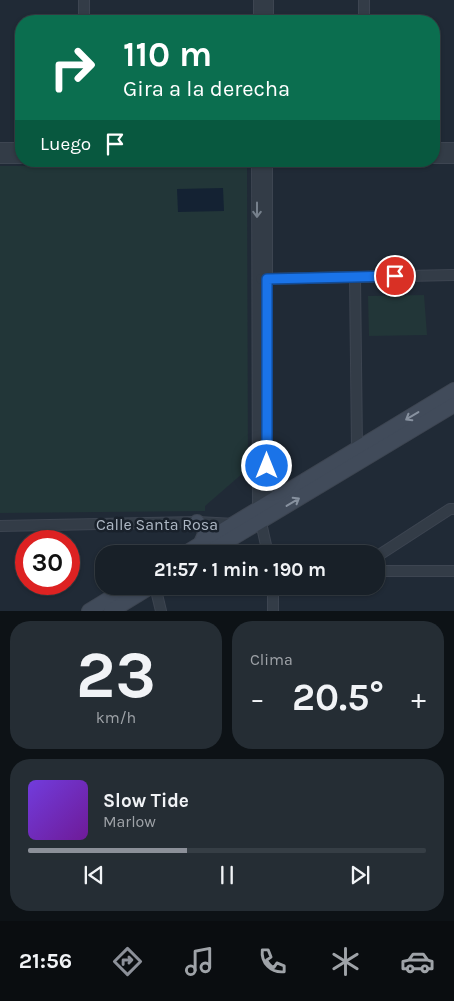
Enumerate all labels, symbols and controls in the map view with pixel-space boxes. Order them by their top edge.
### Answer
text: 110 m [123,34,212,75]
icon: right [40,35,105,100]
text: Gira a la derecha [123,76,290,102]
icon: arrive [101,130,129,158]
text: Luego [40,133,91,155]
one-way arrow [252,202,262,218]
pin [374,255,416,297]
icon: arrive [381,262,409,290]
one-way arrow [406,411,420,421]
position arrow [240,439,292,491]
one-way arrow [285,497,299,507]
street label: Calle Santa Rosa [96,515,218,534]
speed limit sign: 30 [15,530,80,595]
text: 21:57 · 1 min · 190 m [154,559,326,581]
text: 23 [76,637,156,713]
text: Clima [250,650,293,669]
text: 20.5° [292,675,384,720]
text: − [250,682,265,715]
text: + [411,682,426,715]
text: km/h [96,708,136,727]
text: Slow Tide [103,790,189,812]
text: Marlow [103,812,156,831]
icon: previous [80,861,108,889]
icon: pause [213,861,241,889]
icon: next [346,861,374,889]
icon: directions [110,944,145,979]
icon: music [182,944,217,979]
icon: phone [255,944,290,979]
icon: climate [328,944,363,979]
icon: car [400,944,435,979]
text: 21:56 [19,948,72,974]

